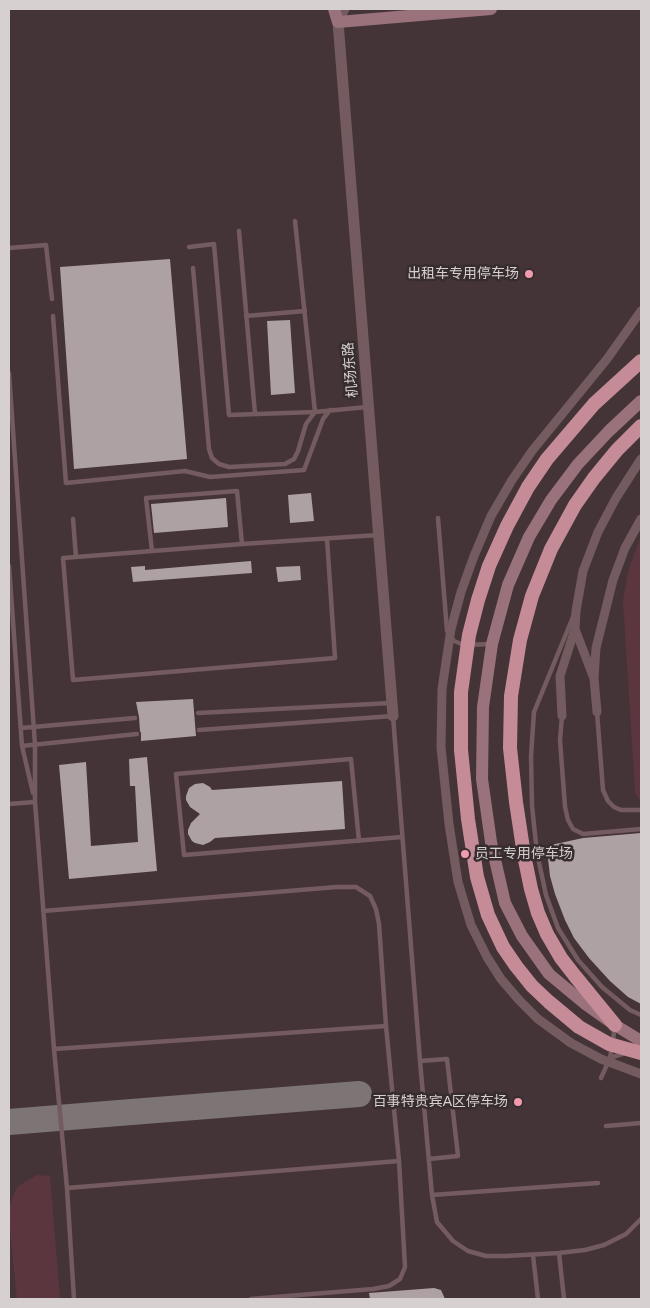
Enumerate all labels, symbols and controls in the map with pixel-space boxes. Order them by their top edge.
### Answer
place label: 出租车专用停车场 [407,266,519,282]
marker: 出租车专用停车场 [523,268,535,280]
street label: 机场东路 [340,341,362,399]
place label: 员工专用停车场 [475,846,573,862]
marker: 员工专用停车场 [459,848,471,860]
place label: 百事特贵宾A区停车场 [373,1094,508,1110]
marker: 百事特贵宾A区停车场 [512,1096,524,1108]

